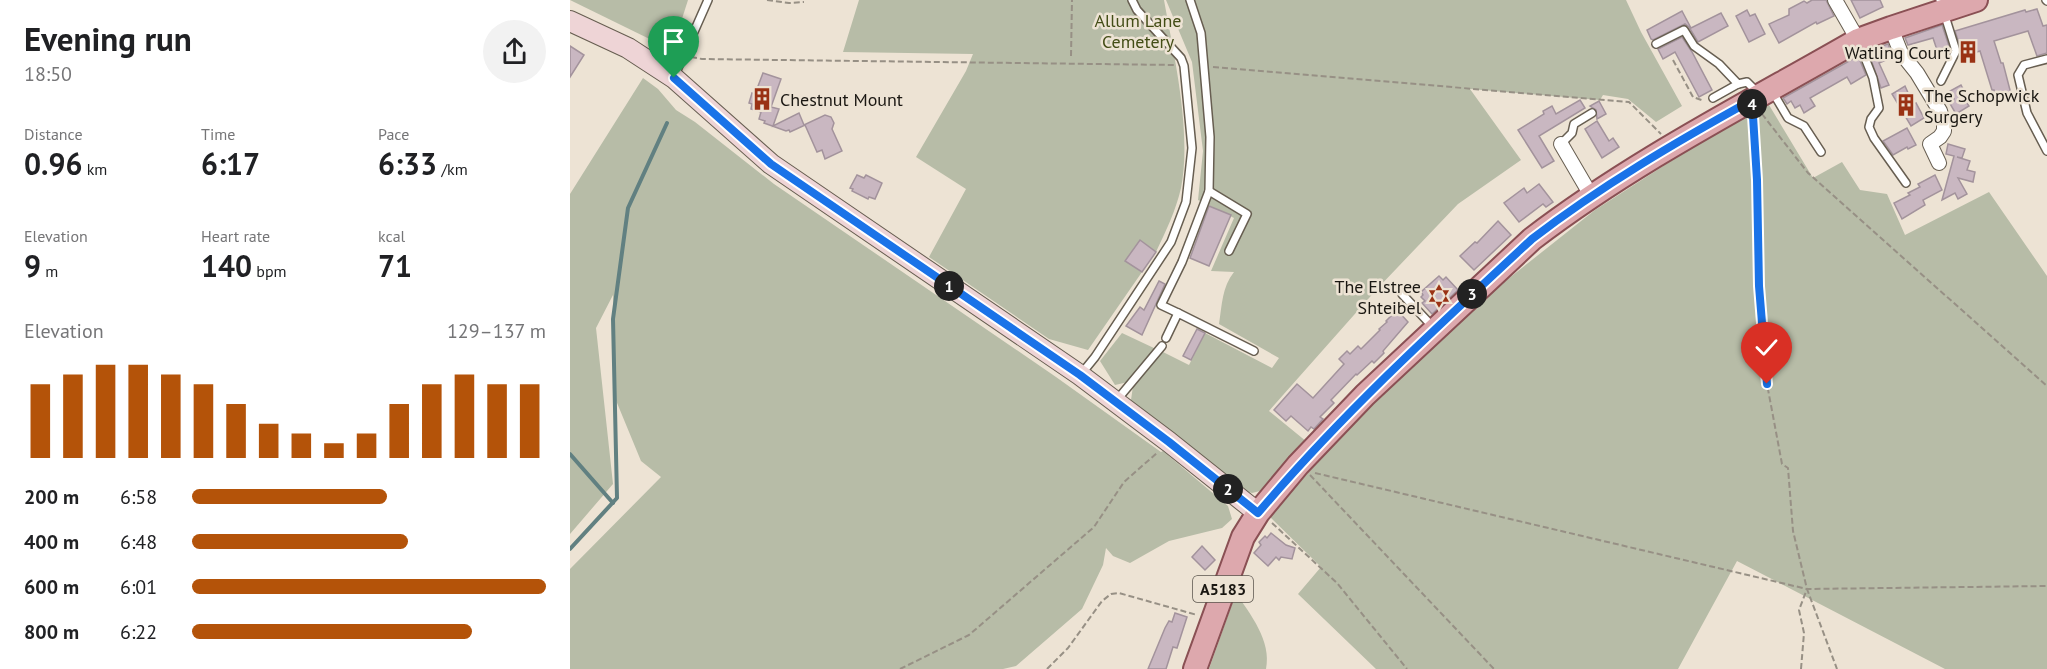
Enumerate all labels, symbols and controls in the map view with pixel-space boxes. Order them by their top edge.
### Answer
park label: Allum Lane Cemetery [1094,9,1182,53]
pin [648,16,699,78]
text: Evening run [24,17,192,60]
button: share [483,20,546,83]
icon: arrive [657,25,690,58]
building icon: Watling Court [1955,39,1981,65]
place label: Watling Court [1845,41,1950,64]
text: 18:50 [24,61,72,87]
place label: The Schopwick Surgery [1924,84,2040,128]
building icon: Chestnut Mount [749,86,775,112]
place label: Chestnut Mount [780,88,903,111]
pin: 4 [1737,89,1767,119]
building icon: The Schopwick Surgery [1893,92,1919,118]
text: 4 [1747,94,1757,114]
text: Distance [24,124,83,144]
text: Time [201,124,235,144]
text: Pace [378,124,409,144]
text: 0.96 [24,144,82,183]
text: 6:17 [201,144,260,183]
text: 6:33 [378,144,437,183]
text: km [82,159,107,179]
text: /km [437,159,468,179]
text: Elevation [24,226,88,246]
text: Heart rate [201,226,270,246]
text: kcal [378,226,405,246]
text: 9 [24,246,41,285]
text: 140 [201,246,252,285]
text: 71 [378,246,412,285]
text: m [41,261,58,281]
text: bpm [252,261,287,281]
pin: 1 [934,271,964,301]
place label: The Elstree Shteibel [1334,275,1422,319]
text: 1 [944,276,954,296]
pin: 3 [1457,279,1487,309]
synagogue icon: The Elstree Shteibel [1426,283,1452,309]
text: 3 [1467,284,1477,304]
text: Elevation [24,318,104,344]
text: 129–137 m [447,318,546,344]
pin [1741,322,1792,384]
icon: check [1750,331,1783,364]
pin: 2 [1213,474,1243,504]
text: 2 [1223,479,1233,499]
text: 200 m [24,484,79,510]
text: 6:58 [120,484,157,510]
text: 400 m [24,529,79,555]
text: 6:48 [120,529,157,555]
text: 600 m [24,574,79,600]
text: 6:01 [120,574,157,600]
road number: A5183 [1193,576,1253,602]
text: 800 m [24,619,79,645]
text: 6:22 [120,619,157,645]

